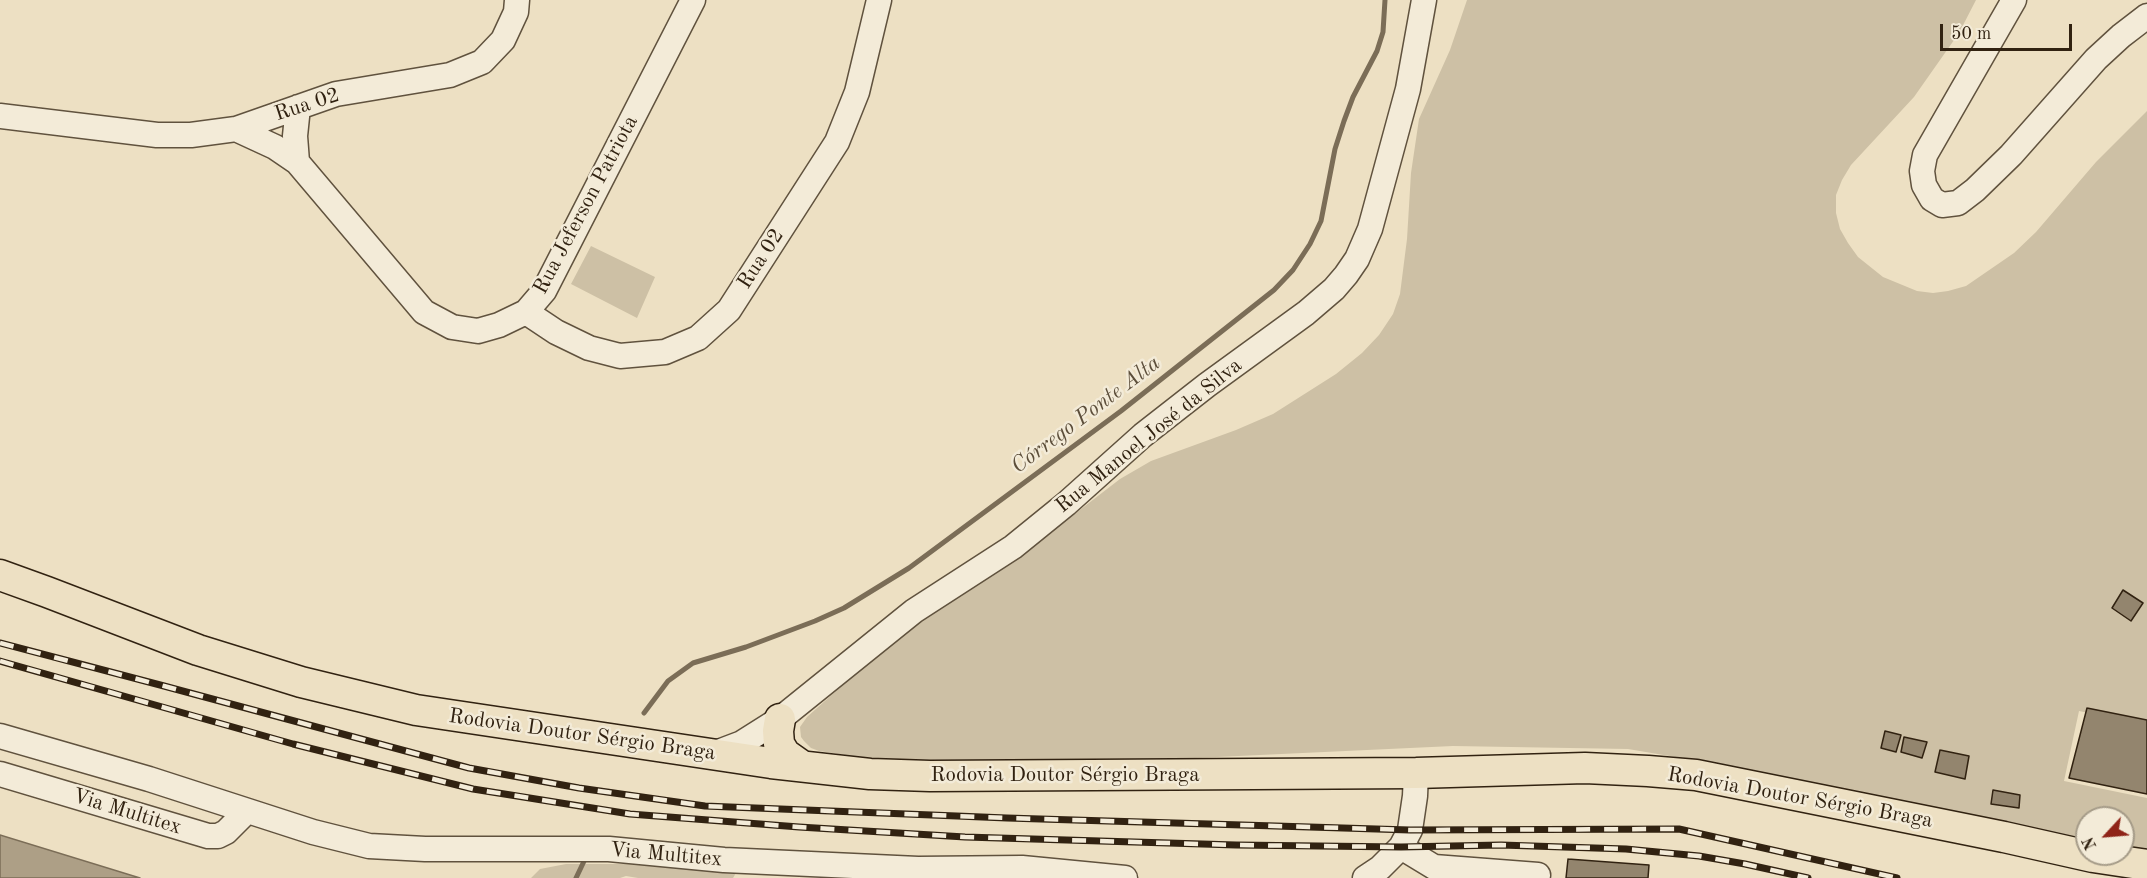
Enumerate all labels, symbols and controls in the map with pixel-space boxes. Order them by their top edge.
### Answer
scale bar [1943,12,2075,50]
text: 50 m [1951,25,1991,43]
street label: Rua 02 [271,83,343,127]
street label: Rua Jeferson Patriota [528,111,644,299]
street label: Rua 02 [732,224,790,294]
water label: Córrego Ponte Alta [1006,350,1166,480]
street label: Rua Manoel José da Silva [1051,353,1247,519]
street label: Rodovia Doutor Sérgio Braga [447,704,717,766]
street label: Rodovia Doutor Sérgio Braga [930,762,1200,788]
street label: Rodovia Doutor Sérgio Braga [1665,762,1935,834]
street label: Via Multitex [69,783,185,841]
north arrow [2075,806,2135,866]
text: N [2081,834,2100,852]
street label: Via Multitex [609,838,723,872]

